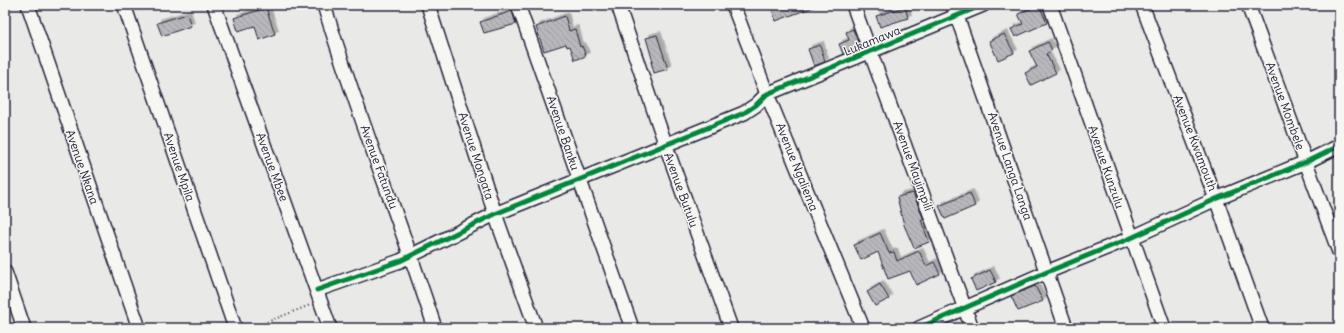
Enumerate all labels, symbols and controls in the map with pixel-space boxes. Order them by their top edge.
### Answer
street label: Lukamawa [841,22,903,59]
street label: Avenue Mombele [1263,60,1308,152]
street label: Avenue Kwamouth [1170,93,1221,193]
street label: Avenue Banku [544,94,583,172]
street label: Avenue Mongata [455,110,498,202]
street label: Avenue Langa Langa [985,110,1036,222]
street label: Avenue Mayimpili [890,119,937,213]
street label: Avenue Ngaliema [773,120,822,213]
street label: Avenue Fatundu [357,123,402,211]
street label: Avenue Kunzulu [1085,123,1128,210]
street label: Avenue Nkana [63,128,102,206]
street label: Avenue Mpila [161,130,198,203]
street label: Avenue Mbee [253,130,292,203]
street label: Avenue Butulu [661,150,702,229]

